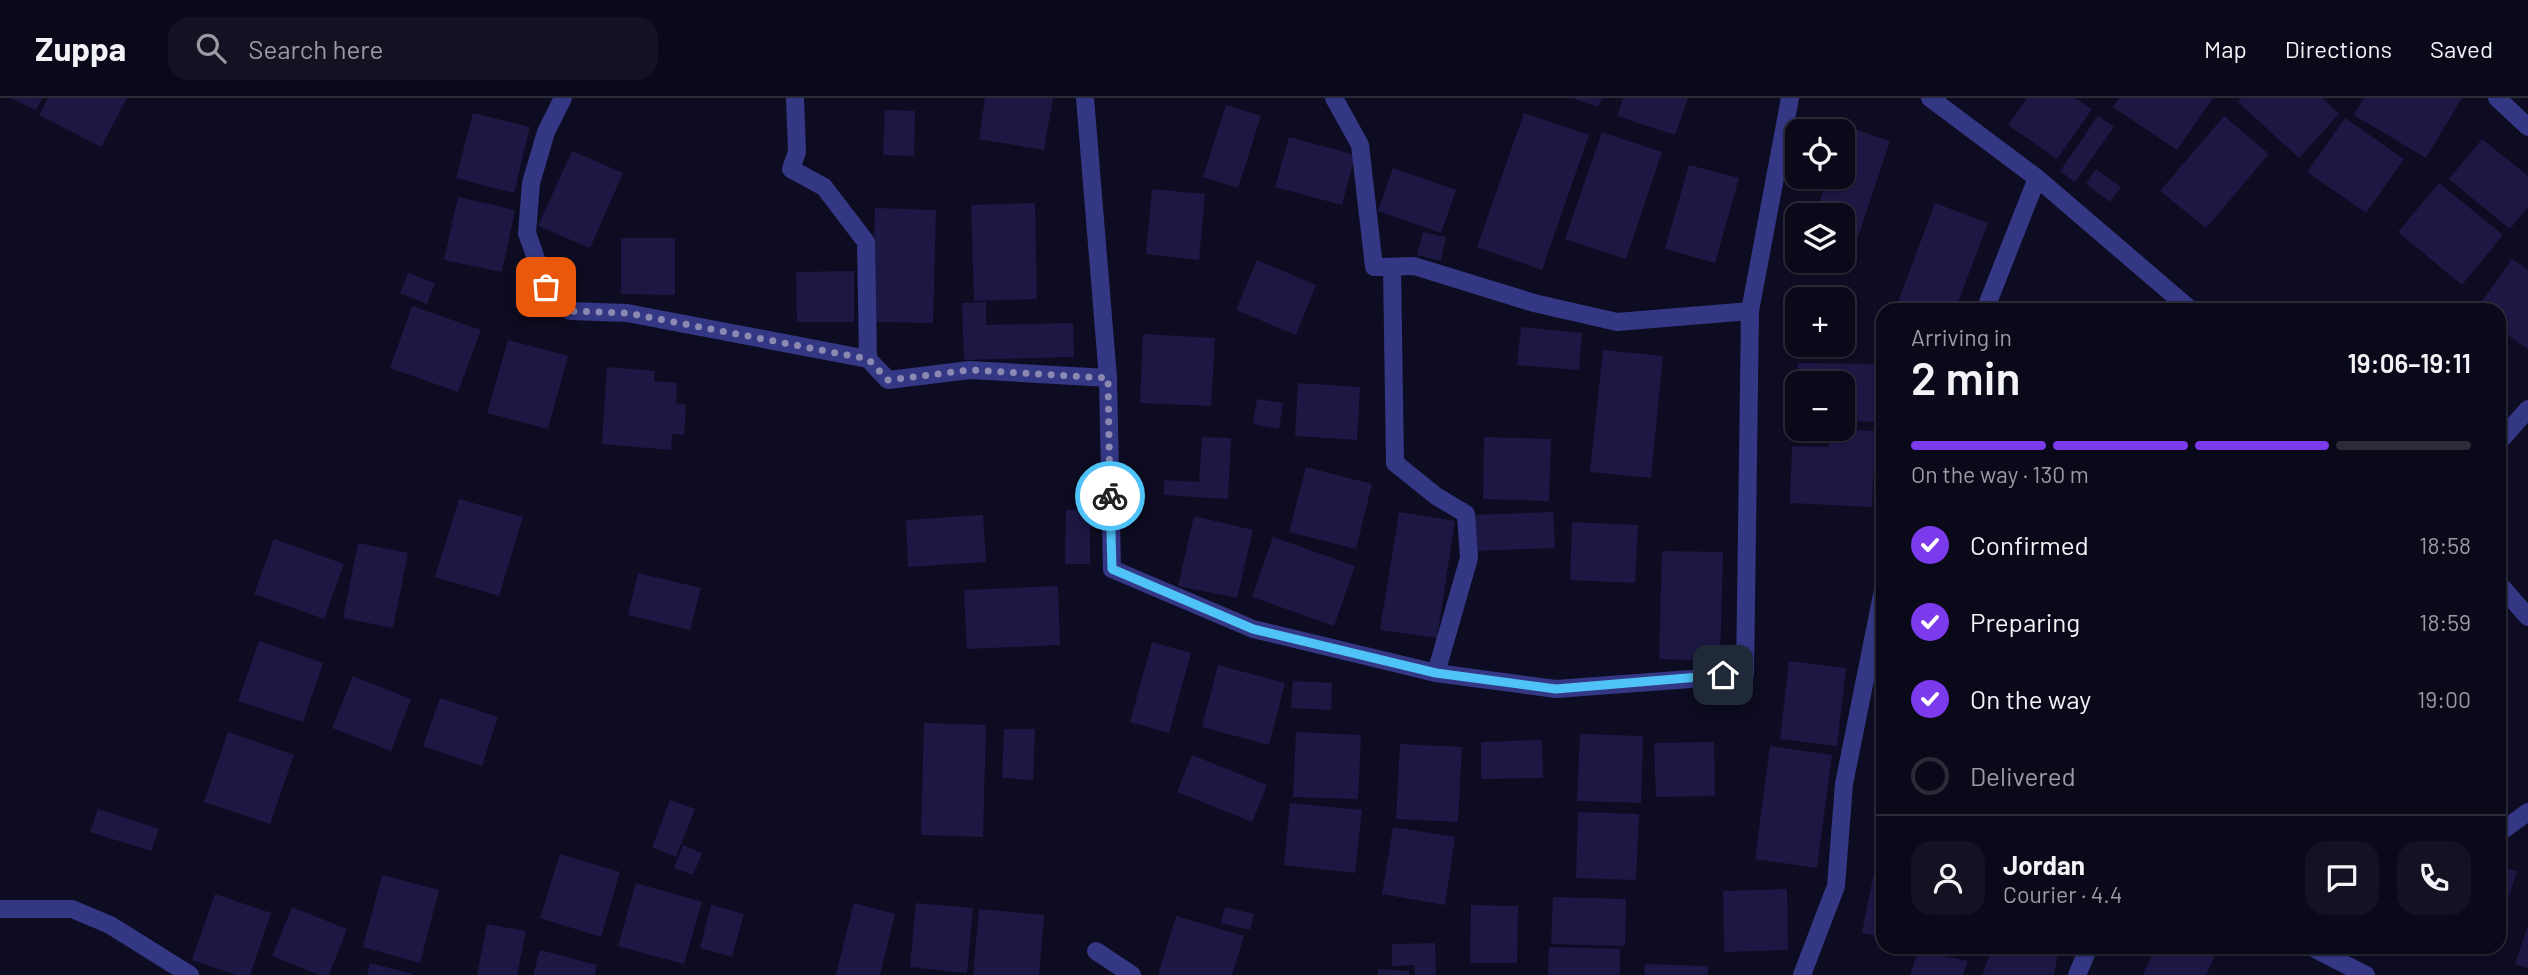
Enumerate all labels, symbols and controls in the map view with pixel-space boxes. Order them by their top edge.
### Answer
search box [168,17,658,80]
text: Zuppa [35,28,126,68]
icon: search [192,29,230,67]
text: Search here [248,33,383,64]
text: Map [2204,34,2247,63]
text: Directions [2285,34,2392,63]
text: Saved [2430,34,2493,63]
map controls [1785,119,1855,441]
button: locate [1785,119,1855,189]
button: layers [1785,203,1855,273]
pin [516,257,576,317]
icon: bag [527,268,565,306]
button: + [1785,287,1855,357]
text: Arriving in [1911,323,2012,351]
text: 19:06–19:11 [2348,347,2471,378]
text: 2 min [1911,349,2020,404]
button: − [1785,371,1855,441]
text: On the way · 130 m [1911,460,2089,488]
courier [1075,461,1145,531]
icon: bike [1091,477,1129,515]
icon: check [1911,526,1949,564]
text: Confirmed [1970,529,2089,560]
text: 18:58 [2419,531,2471,559]
icon: check [1911,603,1949,641]
text: Preparing [1970,606,2080,637]
text: 18:59 [2419,608,2471,636]
pin [1693,645,1753,705]
icon: home [1704,656,1742,694]
icon: check [1911,680,1949,718]
text: On the way [1970,683,2091,714]
text: 19:00 [2417,685,2471,713]
text: Delivered [1970,760,2076,791]
button: person [1911,841,1985,915]
button: chat [2305,841,2379,915]
button: phone [2397,841,2471,915]
text: Jordan [2003,849,2085,880]
text: Courier · 4.4 [2003,880,2122,908]

